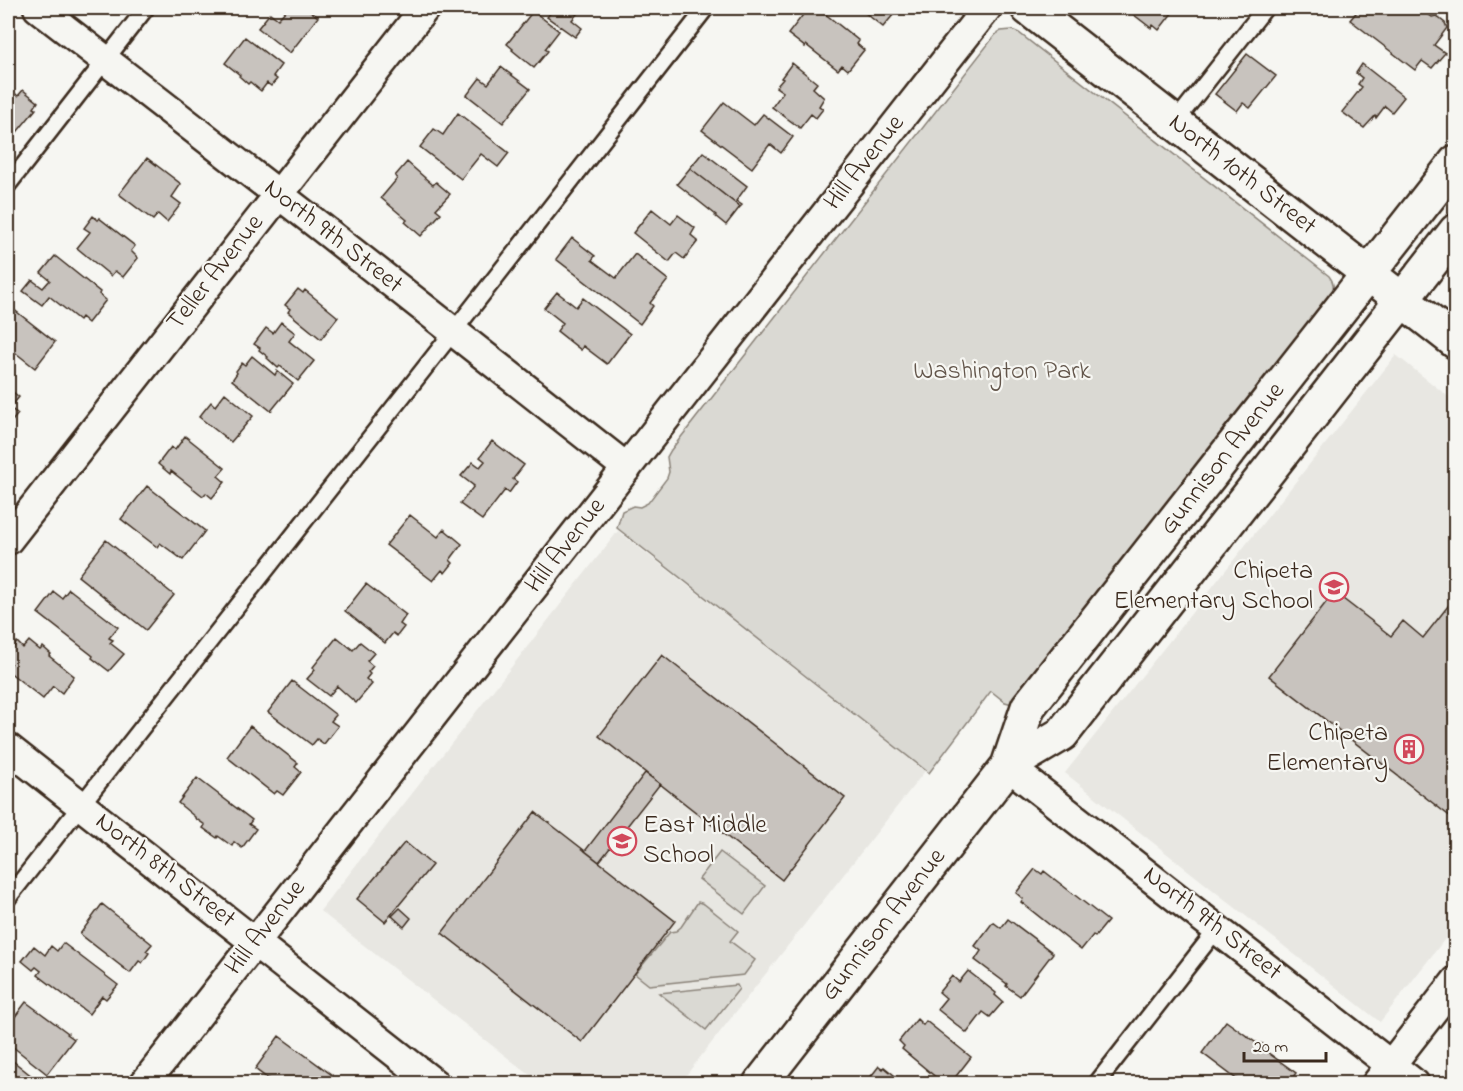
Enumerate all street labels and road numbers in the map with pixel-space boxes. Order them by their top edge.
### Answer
street label: North 10th Street [1160,105,1325,245]
street label: Hill Avenue [815,107,915,219]
street label: North 9th Street [255,170,411,304]
street label: Teller Avenue [158,206,274,340]
street label: Gunnison Avenue [1151,374,1295,544]
street label: Hill Avenue [516,490,616,602]
street label: North 8th Street [86,804,244,938]
street label: Gunnison Avenue [812,840,956,1010]
street label: North 9th Street [1134,857,1290,991]
street label: Hill Avenue [216,872,316,984]

